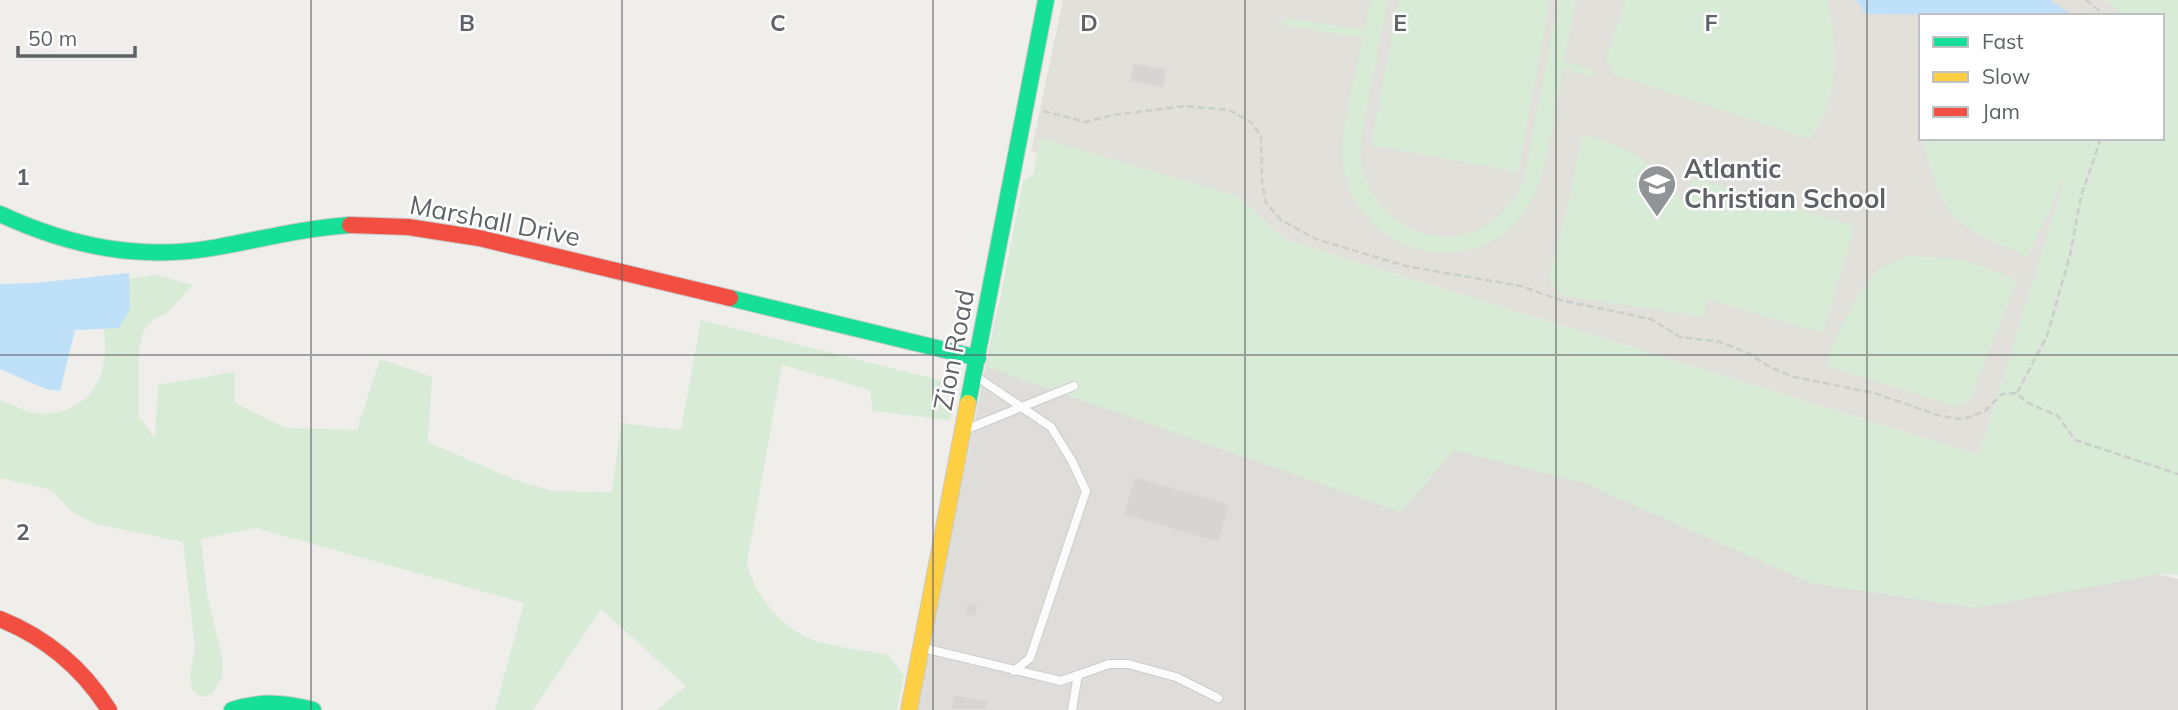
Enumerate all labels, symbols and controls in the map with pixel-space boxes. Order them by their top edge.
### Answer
text: B [459,8,475,37]
text: C [770,8,786,37]
text: D [1080,8,1098,37]
text: E [1393,8,1407,37]
text: F [1704,8,1718,37]
scale bar [18,14,135,58]
legend [1919,14,2164,140]
text: 50 m [28,25,77,51]
text: Fast [1982,28,2024,54]
text: Slow [1982,63,2030,89]
text: Jam [1982,98,2020,124]
place label: Atlantic Christian School [1684,152,1886,215]
text: 1 [16,162,30,191]
school or university icon: Atlantic Christian School [1636,163,1678,218]
street label: Marshall Drive [407,188,583,253]
street label: Zion Road [926,287,981,413]
text: 2 [16,517,30,546]

